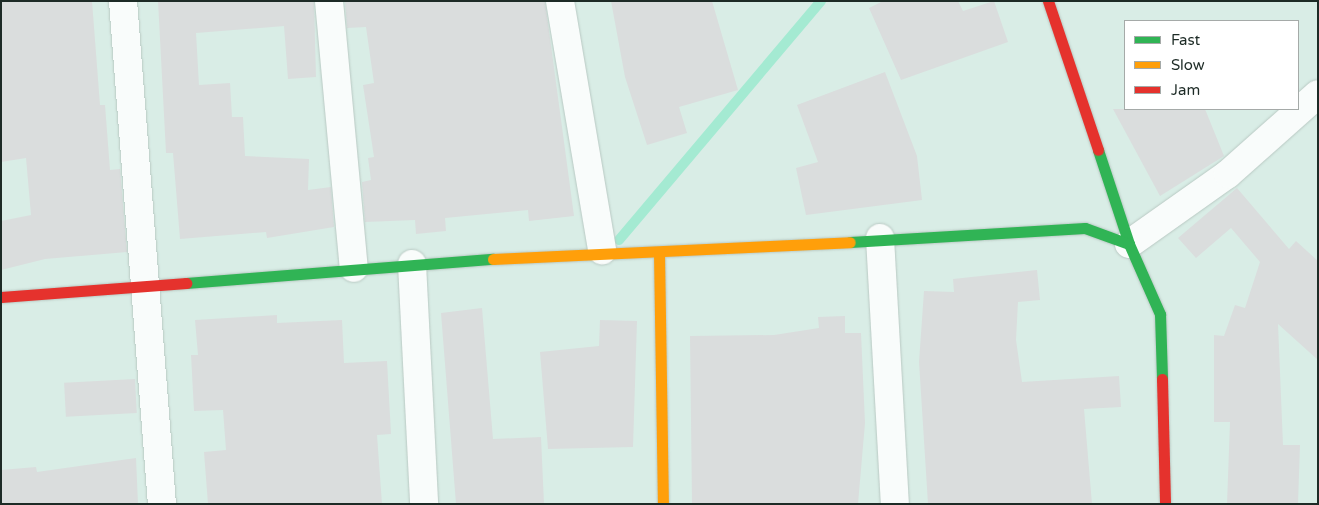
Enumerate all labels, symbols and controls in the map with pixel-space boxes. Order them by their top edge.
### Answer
legend [1124,20,1299,110]
text: Fast [1171,31,1200,49]
text: Slow [1171,56,1205,74]
text: Jam [1171,81,1200,99]

